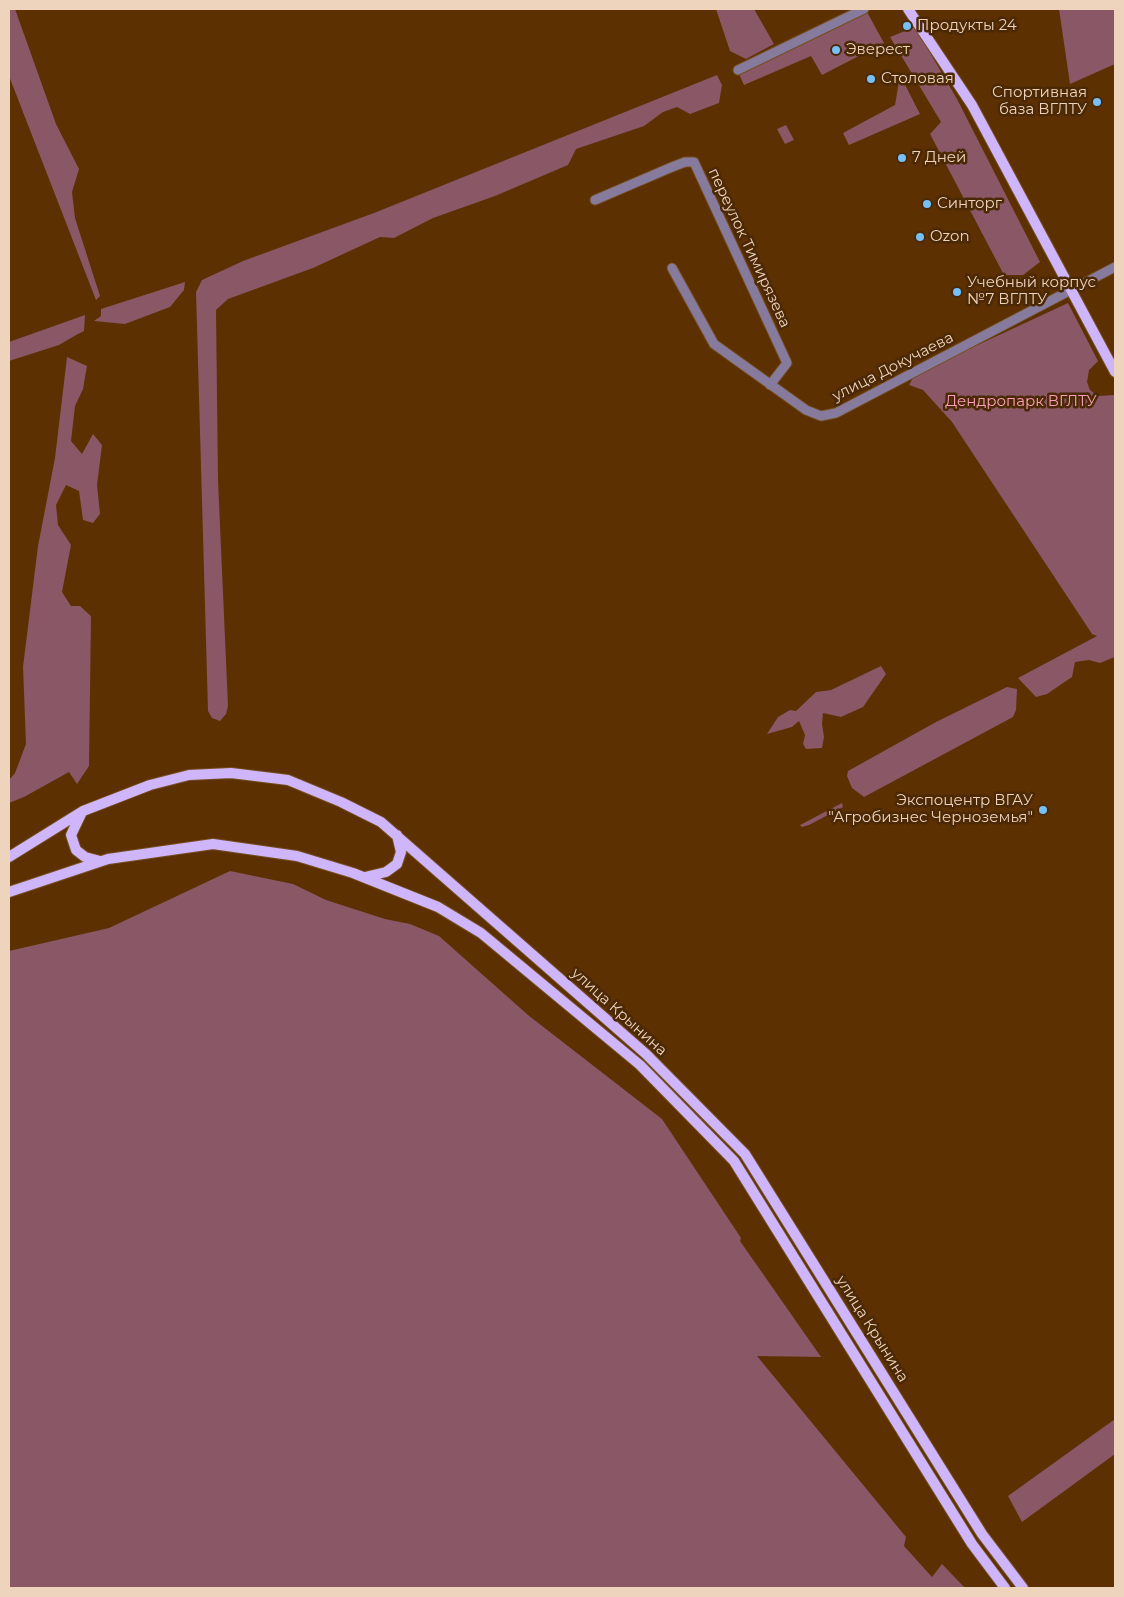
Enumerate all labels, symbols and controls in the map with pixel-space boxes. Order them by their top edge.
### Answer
place label: Продукты 24 [917,17,1017,35]
marker: Продукты 24 [901,20,913,32]
place label: Эверест [846,41,910,59]
marker: Эверест [830,44,842,56]
place label: Столовая [881,70,954,88]
marker: Столовая [865,73,877,85]
place label: Спортивная база ВГЛТУ [992,84,1087,119]
marker: Спортивная база ВГЛТУ [1091,96,1103,108]
place label: 7 Дней [912,149,966,167]
marker: 7 Дней [896,152,908,164]
street label: переулок Тимирязева [704,165,794,331]
place label: Синторг [937,195,1002,213]
marker: Синторг [921,198,933,210]
place label: Ozon [930,228,970,246]
marker: Ozon [914,231,926,243]
place label: Учебный корпус №7 ВГЛТУ [967,274,1096,309]
marker: Учебный корпус №7 ВГЛТУ [951,286,963,298]
street label: улица Докучаева [829,329,957,405]
park label: Дендропарк ВГЛТУ [945,393,1097,411]
place label: Экспоцентр ВГАУ "Агробизнес Черноземья" [828,792,1033,827]
marker: Экспоцентр ВГАУ "Агробизнес Черноземья" [1037,804,1049,816]
street label: улица Крынина [567,964,671,1060]
street label: улица Крынина [832,1272,912,1386]

